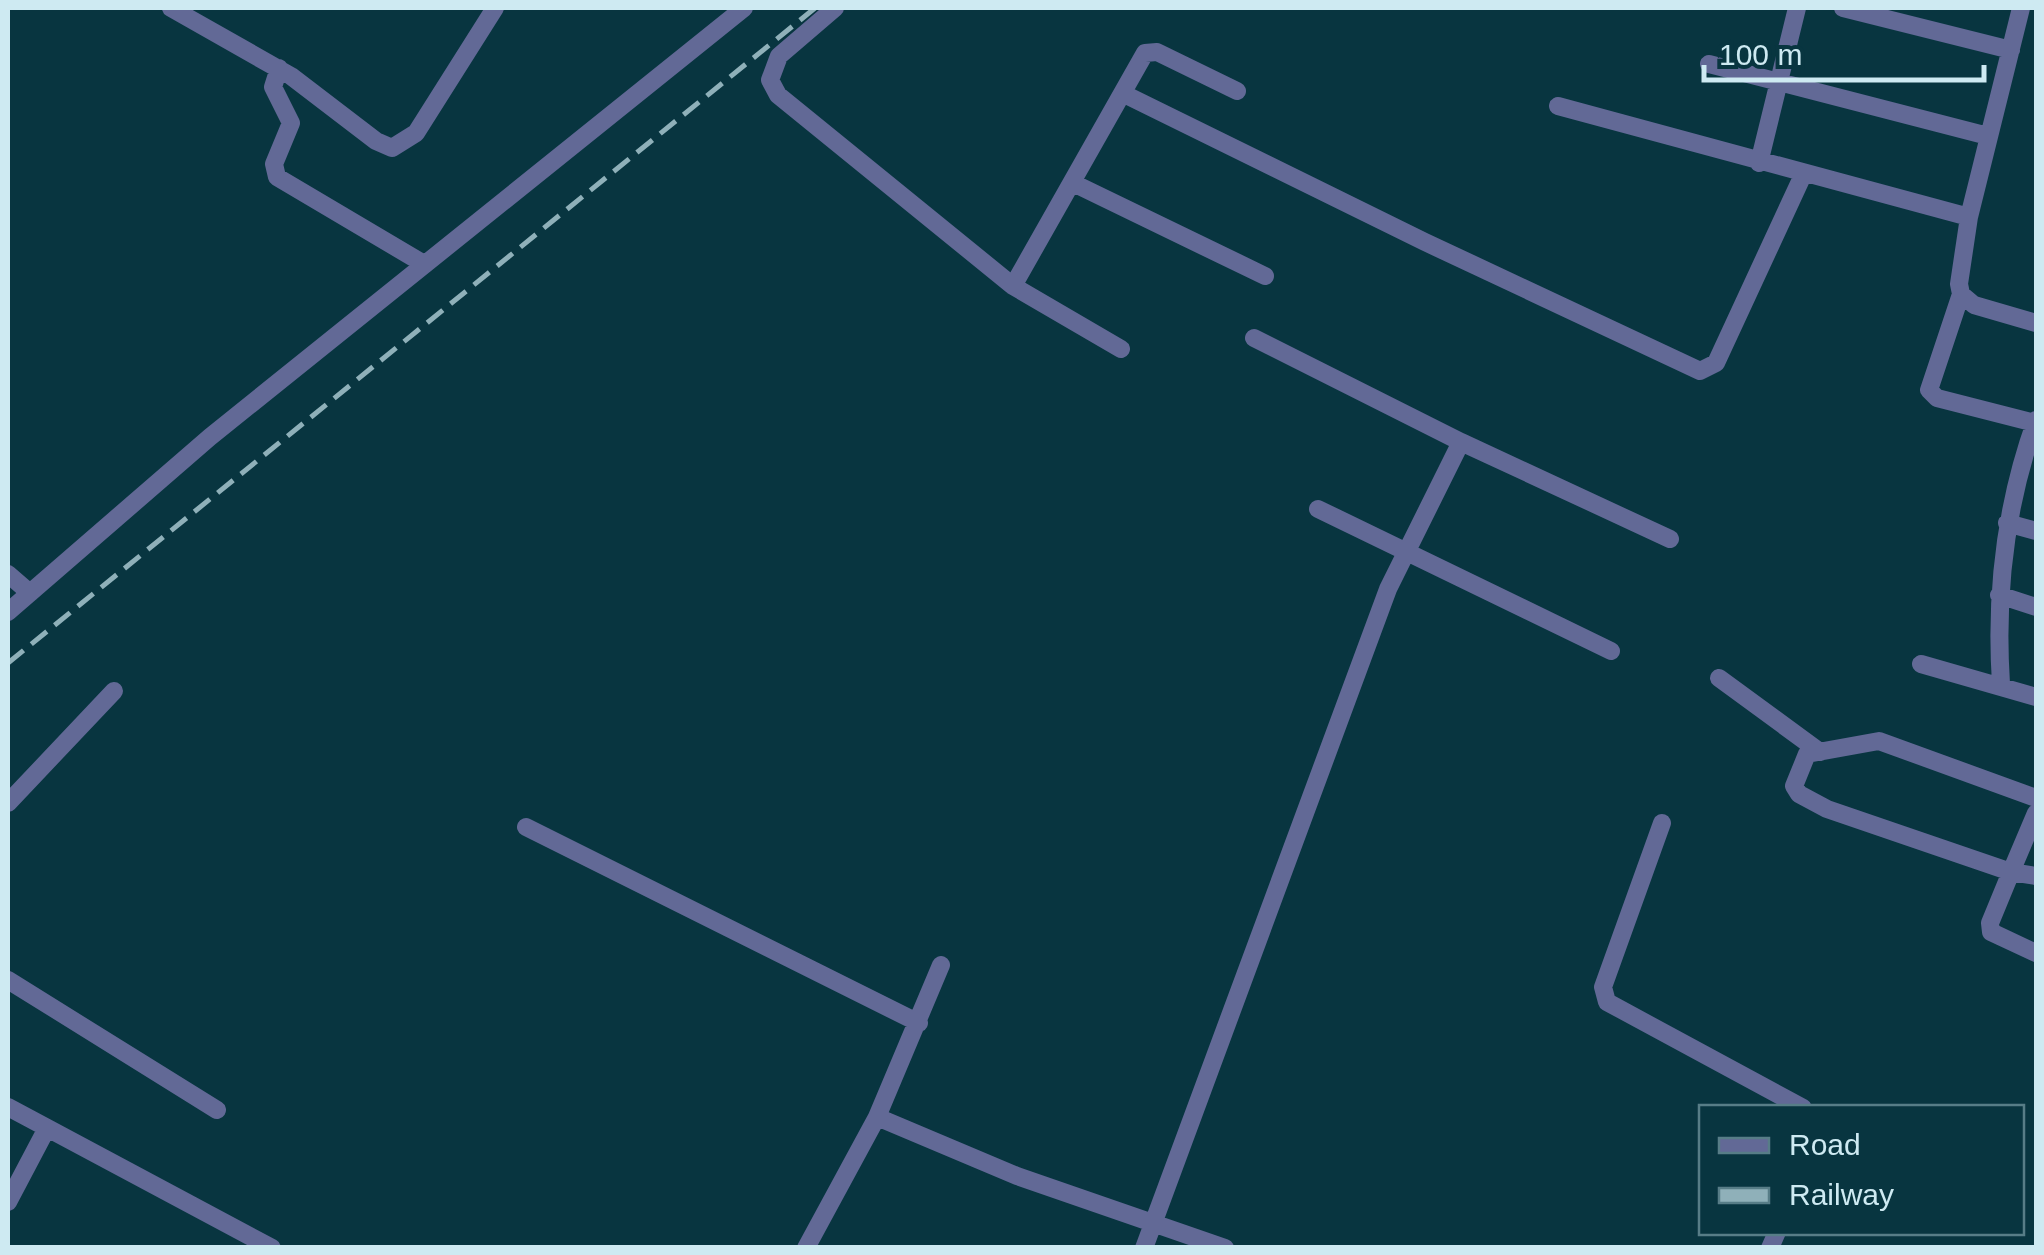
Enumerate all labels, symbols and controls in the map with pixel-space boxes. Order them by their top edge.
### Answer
scale bar [1704,20,1984,82]
text: 100 m [1719,38,1802,71]
legend [1699,1105,2024,1235]
text: Road [1789,1128,1861,1161]
text: Railway [1789,1178,1894,1211]

